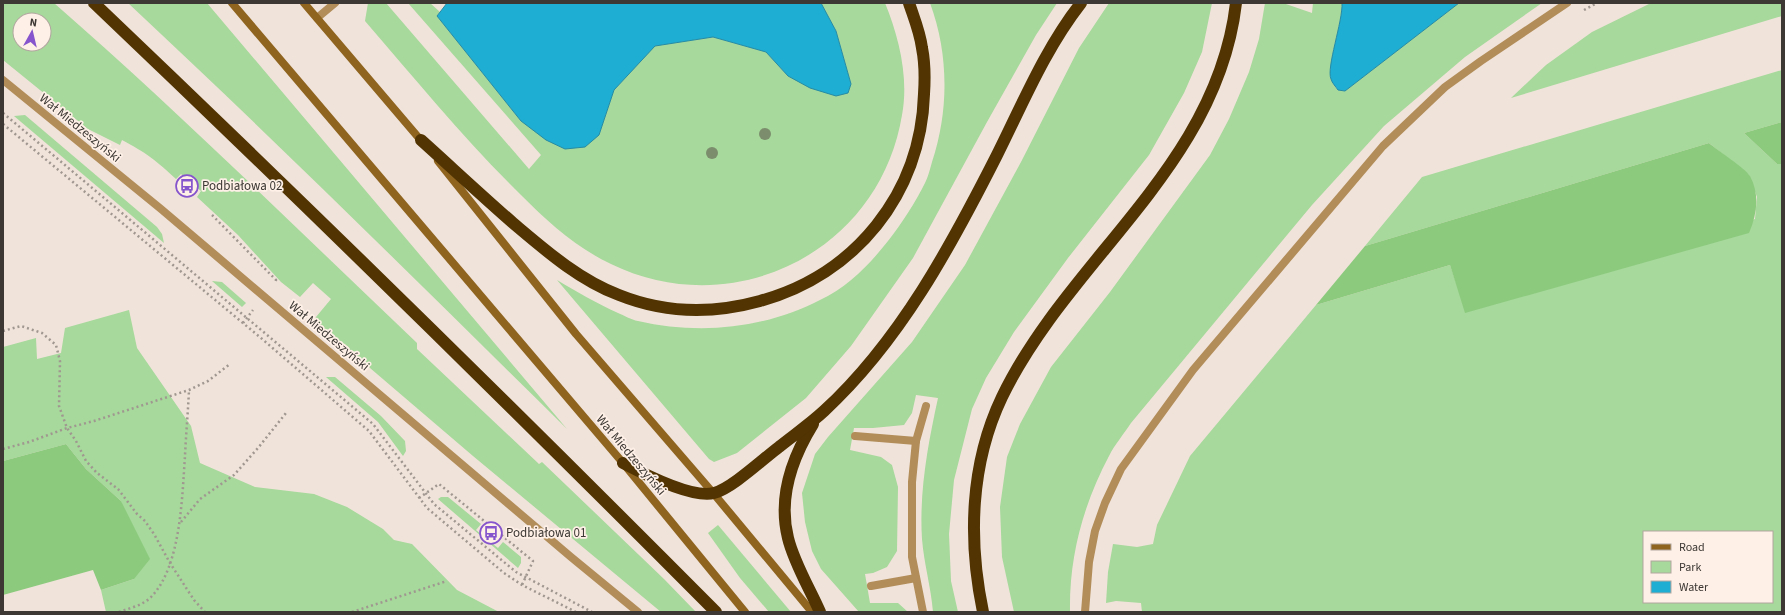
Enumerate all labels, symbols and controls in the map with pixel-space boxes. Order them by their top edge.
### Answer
north arrow [12,12,52,52]
text: N [29,15,38,31]
street label: Wał Miedzeszyński [35,89,125,167]
bus stop icon: Podbiałowa 02 [174,173,200,199]
place label: Podbiałowa 02 [202,177,282,195]
street label: Wał Miedzeszyński [285,297,373,375]
street label: Wał Miedzeszyński [592,411,670,499]
bus stop icon: Podbiałowa 01 [478,520,504,546]
place label: Podbiałowa 01 [506,524,586,542]
legend [1643,531,1773,603]
text: Road [1679,539,1705,556]
text: Park [1679,559,1701,576]
text: Water [1679,579,1709,596]

